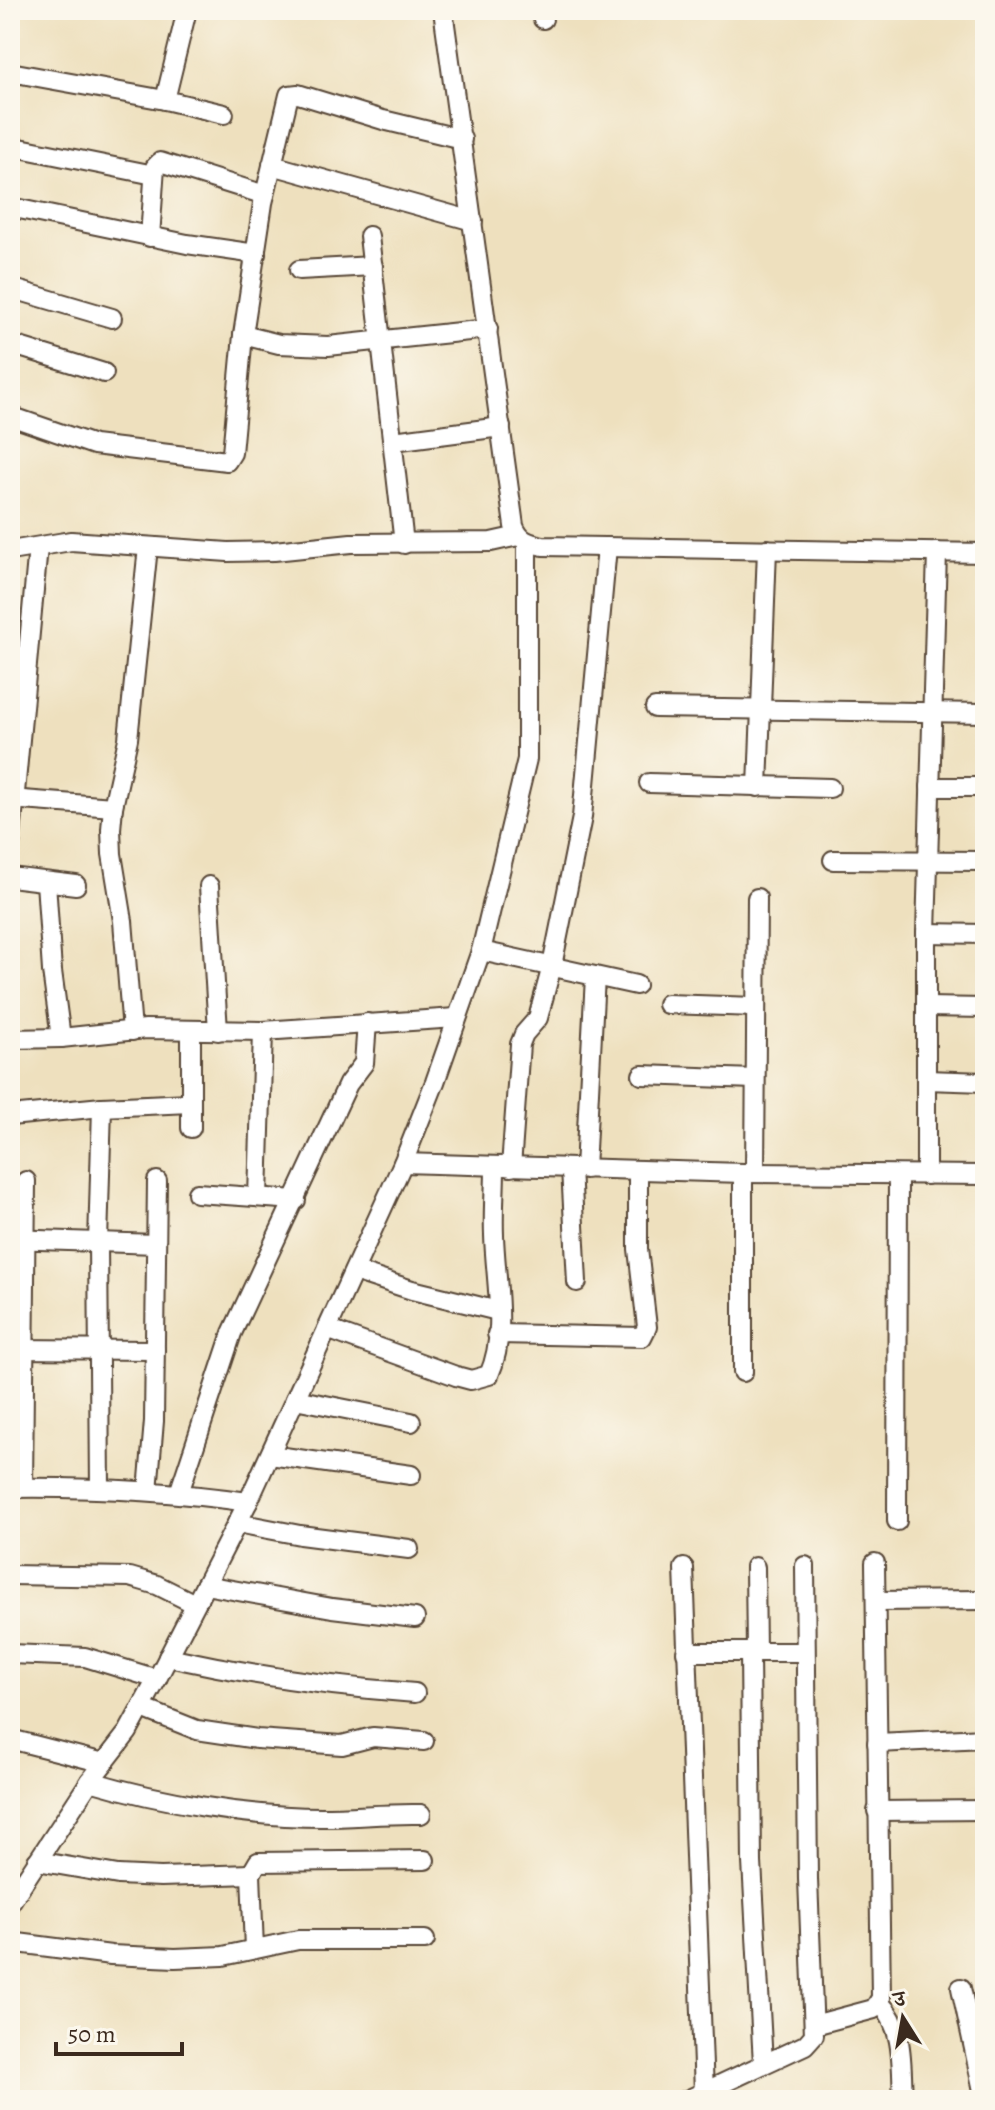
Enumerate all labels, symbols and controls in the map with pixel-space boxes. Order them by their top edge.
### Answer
north arrow [863,1978,943,2058]
text: उ [889,1983,909,2016]
scale bar [56,2006,182,2056]
text: 50 m [68,2018,116,2050]

